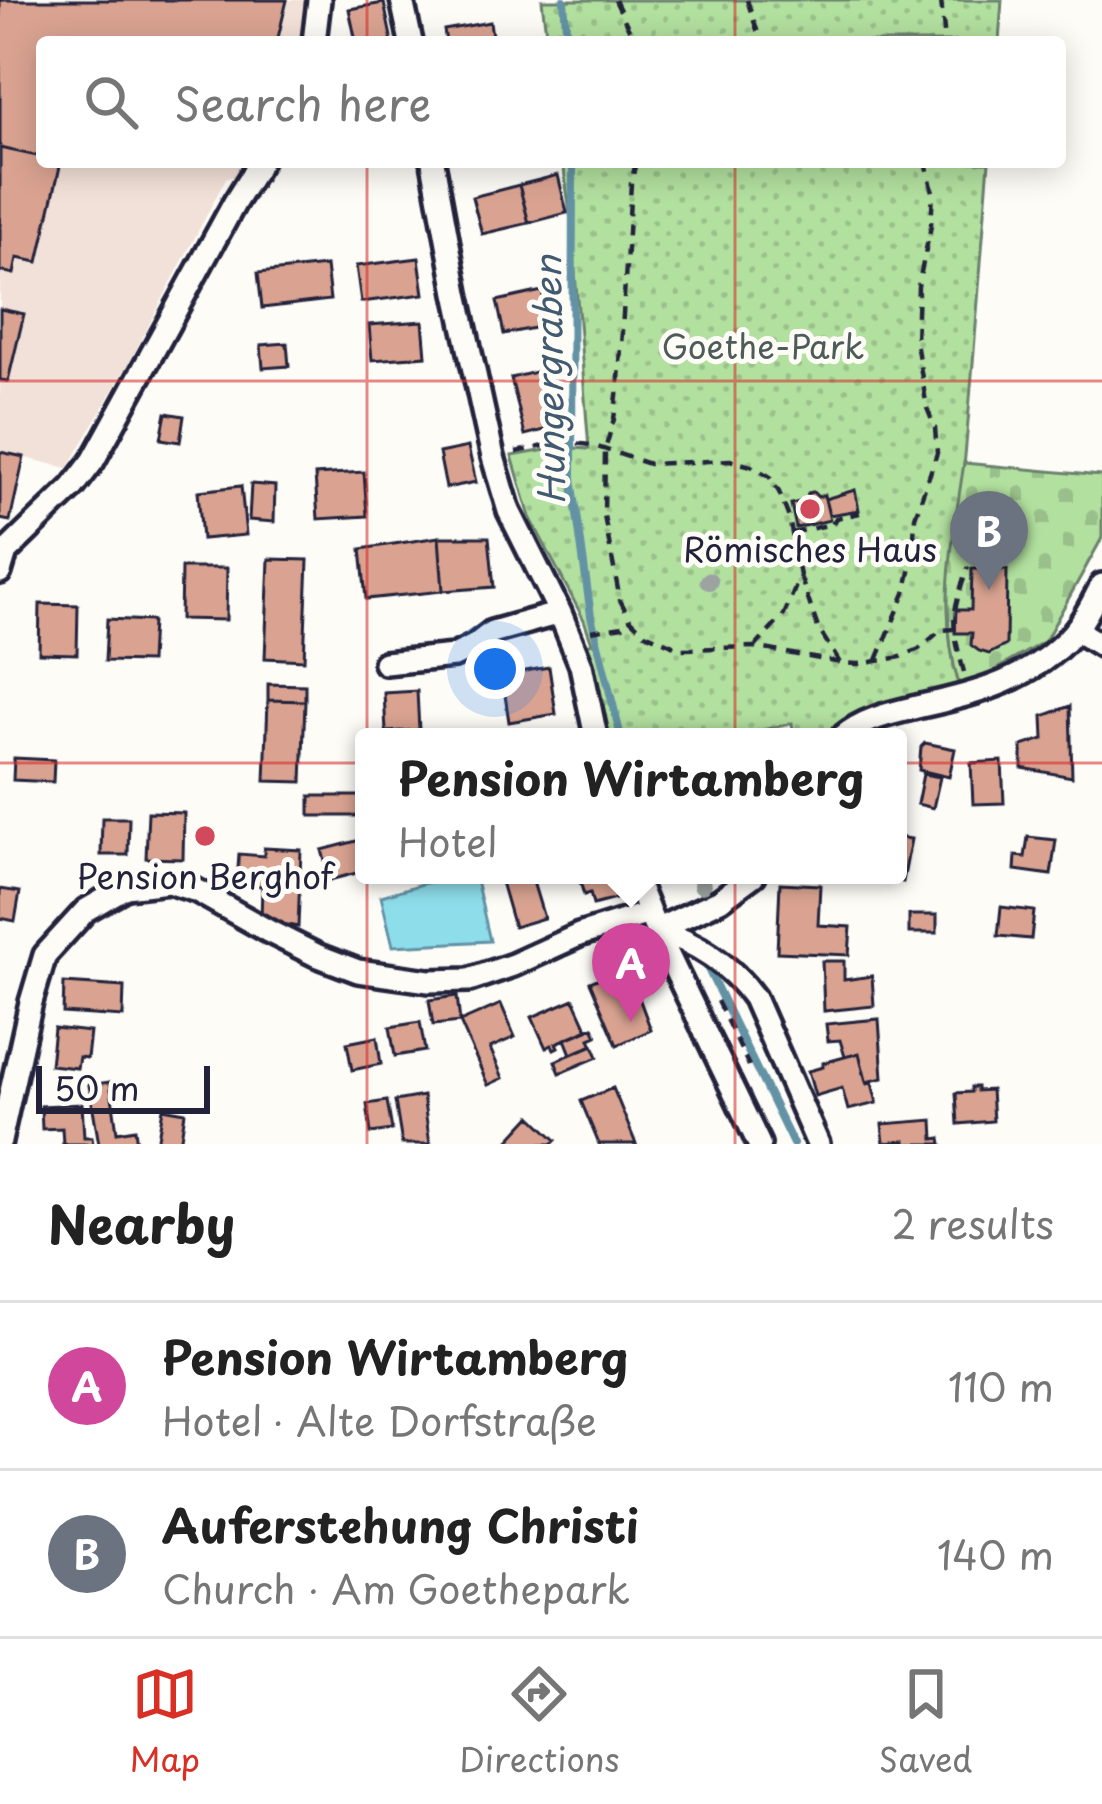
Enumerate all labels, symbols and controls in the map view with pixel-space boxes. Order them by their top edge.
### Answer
search box [36,36,1066,168]
text: Search here [174,68,431,136]
icon: search [78,69,144,135]
water label: Hungergraben [519,254,577,505]
park label: Goethe-Park [662,320,864,370]
pin: B [950,491,1028,590]
marker: Römisches Haus [797,496,823,522]
place label: Römisches Haus [683,523,937,573]
your location [465,639,525,699]
popup [355,728,907,884]
text: Pension Wirtamberg [398,743,864,811]
text: Hotel [398,811,497,870]
marker: Pension Berghof [192,823,218,849]
place label: Pension Berghof [77,850,336,900]
pin: A [592,923,670,1022]
scale bar [36,1060,210,1113]
text: 50 m [54,1062,140,1112]
text: Nearby [48,1184,235,1261]
text: 2 results [892,1193,1054,1252]
text: Pension Wirtamberg [162,1322,628,1390]
text: A [72,1356,102,1415]
text: 110 m [948,1356,1054,1415]
text: Hotel · Alte Dorfstraße [162,1390,597,1449]
text: Auferstehung Christi [162,1490,639,1558]
text: B [74,1524,100,1583]
text: 140 m [937,1524,1054,1583]
text: Church · Am Goethepark [162,1558,630,1617]
tab: Map [130,1661,200,1783]
tab: Directions [459,1661,620,1783]
tab: Saved [879,1661,972,1783]

